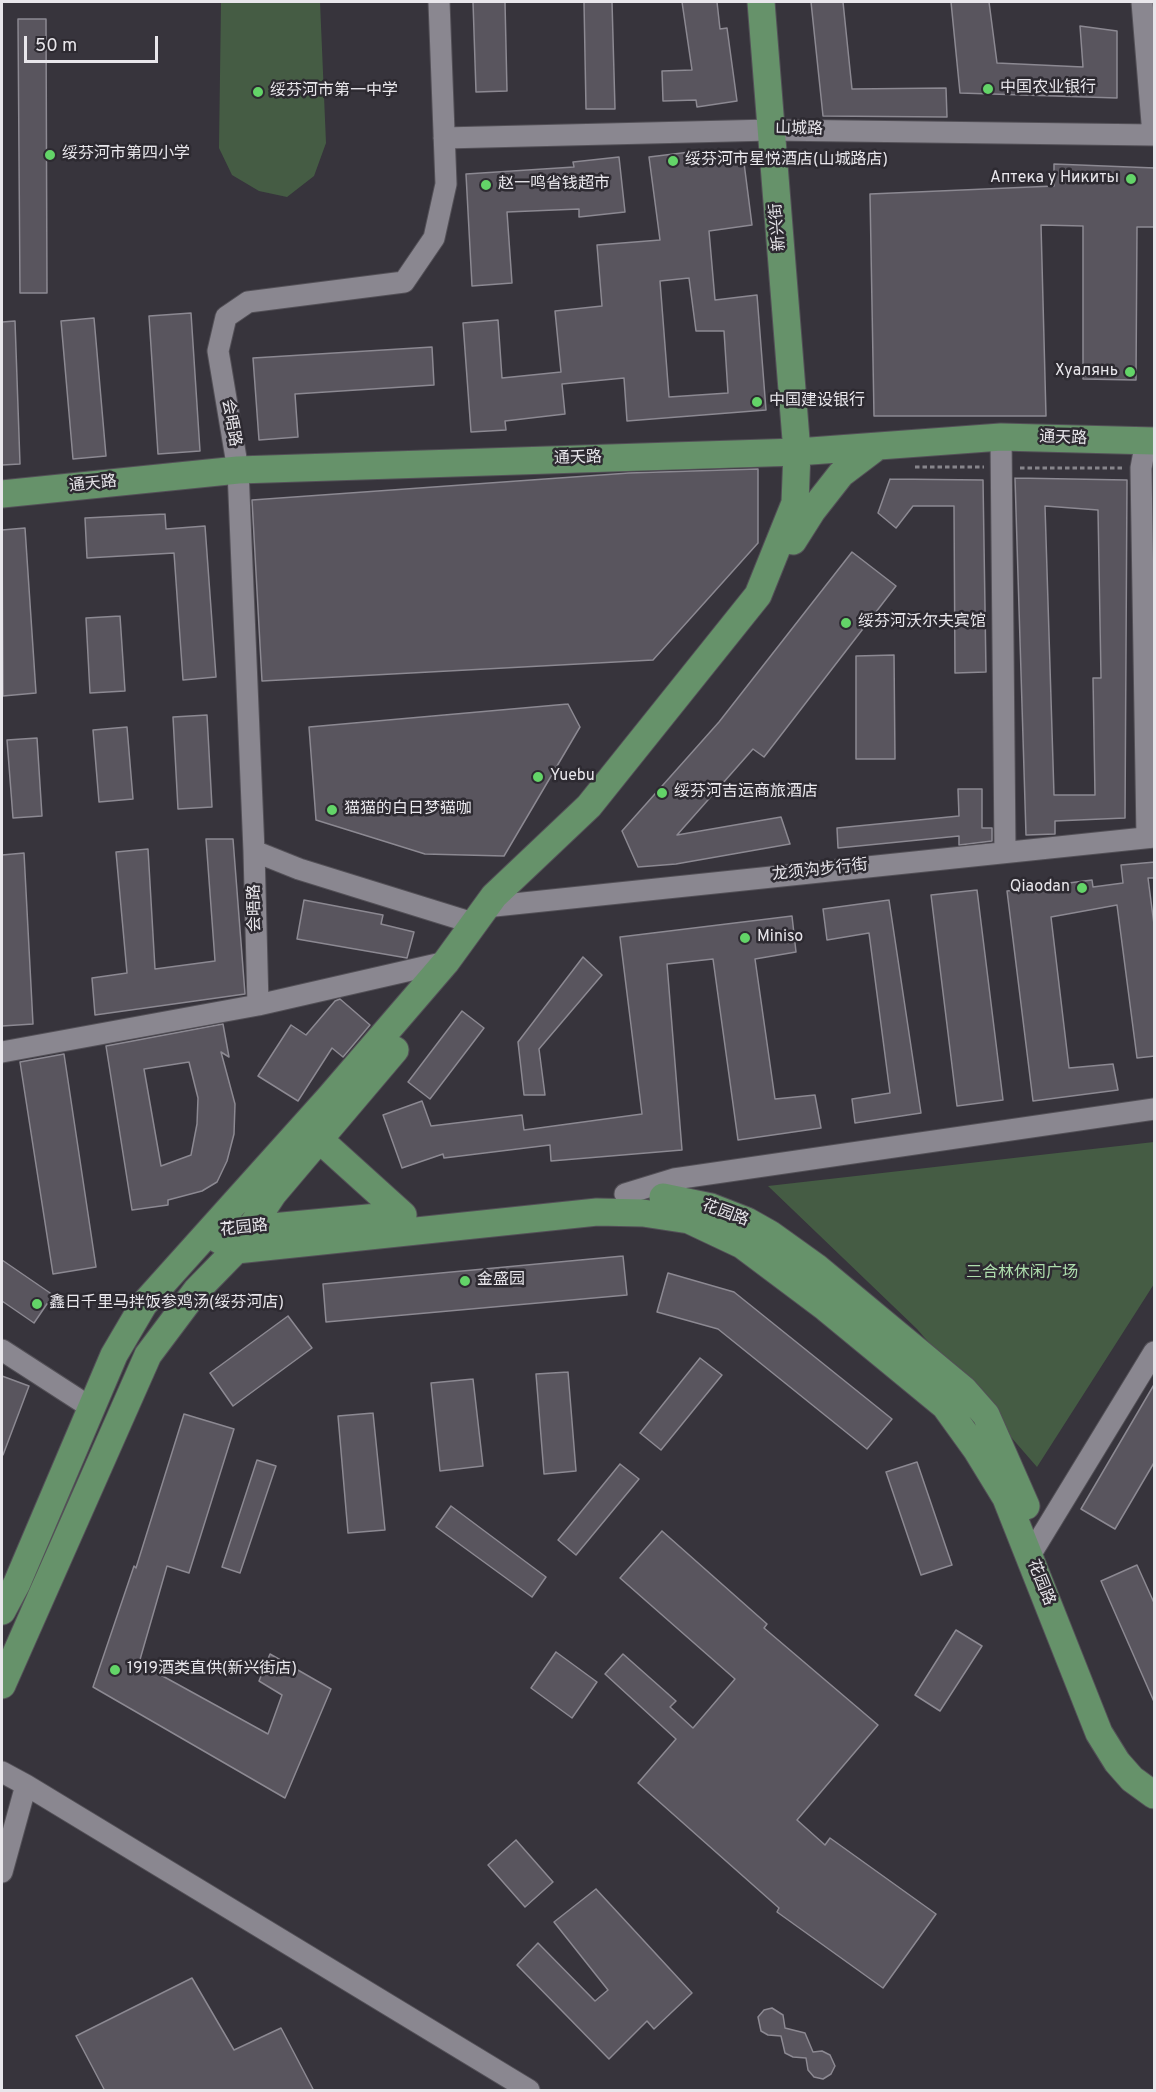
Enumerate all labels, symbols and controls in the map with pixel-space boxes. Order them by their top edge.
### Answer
scale bar [27,24,160,62]
text: 50 m [35,35,77,58]
place label: 中国农业银行 [1000,79,1096,99]
place label: 绥芬河市第一中学 [270,82,398,102]
marker: 中国农业银行 [981,82,995,96]
marker: 绥芬河市第一中学 [251,85,265,99]
street label: 山城路 [775,120,823,140]
place label: 绥芬河市第四小学 [62,145,190,165]
marker: 绥芬河市第四小学 [43,148,57,162]
place label: 绥芬河市星悦酒店(山城路店) [685,151,888,171]
marker: 绥芬河市星悦酒店(山城路店) [666,154,680,168]
place label: Аптека у Никиты [990,169,1119,189]
marker: Аптека у Никиты [1124,172,1138,186]
place label: 赵一鸣省钱超市 [498,175,610,195]
marker: 赵一鸣省钱超市 [479,178,493,192]
street label: 新兴街 [767,202,791,252]
place label: Хуалянь [1055,362,1118,382]
marker: Хуалянь [1123,365,1137,379]
place label: 中国建设银行 [769,392,865,412]
marker: 中国建设银行 [750,395,764,409]
street label: 会晤路 [216,398,244,448]
street label: 通天路 [1039,429,1087,449]
street label: 通天路 [554,449,602,469]
street label: 通天路 [68,473,118,497]
place label: 绥芬河沃尔夫宾馆 [858,613,986,633]
marker: 绥芬河沃尔夫宾馆 [839,616,853,630]
place label: Yuebu [550,767,595,787]
marker: Yuebu [531,770,545,784]
place label: 绥芬河吉运商旅酒店 [674,783,818,803]
marker: 绥芬河吉运商旅酒店 [655,786,669,800]
place label: 猫猫的白日梦·猫咖 [344,800,472,820]
marker: 猫猫的白日梦·猫咖 [325,803,339,817]
street label: 龙须沟步行街 [771,856,869,886]
place label: Qiaodan [1010,878,1070,898]
marker: Qiaodan [1075,881,1089,895]
street label: 会晤路 [246,884,266,932]
place label: Miniso [757,928,803,948]
marker: Miniso [738,931,752,945]
street label: 花园路 [699,1197,751,1231]
street label: 花园路 [219,1217,269,1241]
park label: 三合林休闲广场 [966,1264,1078,1284]
place label: 金盛园 [477,1271,525,1291]
marker: 金盛园 [458,1274,472,1288]
place label: 鑫日千里马拌饭参鸡汤(绥芬河店) [49,1294,284,1314]
marker: 鑫日千里马拌饭参鸡汤(绥芬河店) [30,1297,44,1311]
street label: 花园路 [1022,1557,1058,1609]
place label: 1919酒类直供(新兴街店) [127,1660,297,1680]
marker: 1919酒类直供(新兴街店) [108,1663,122,1677]

